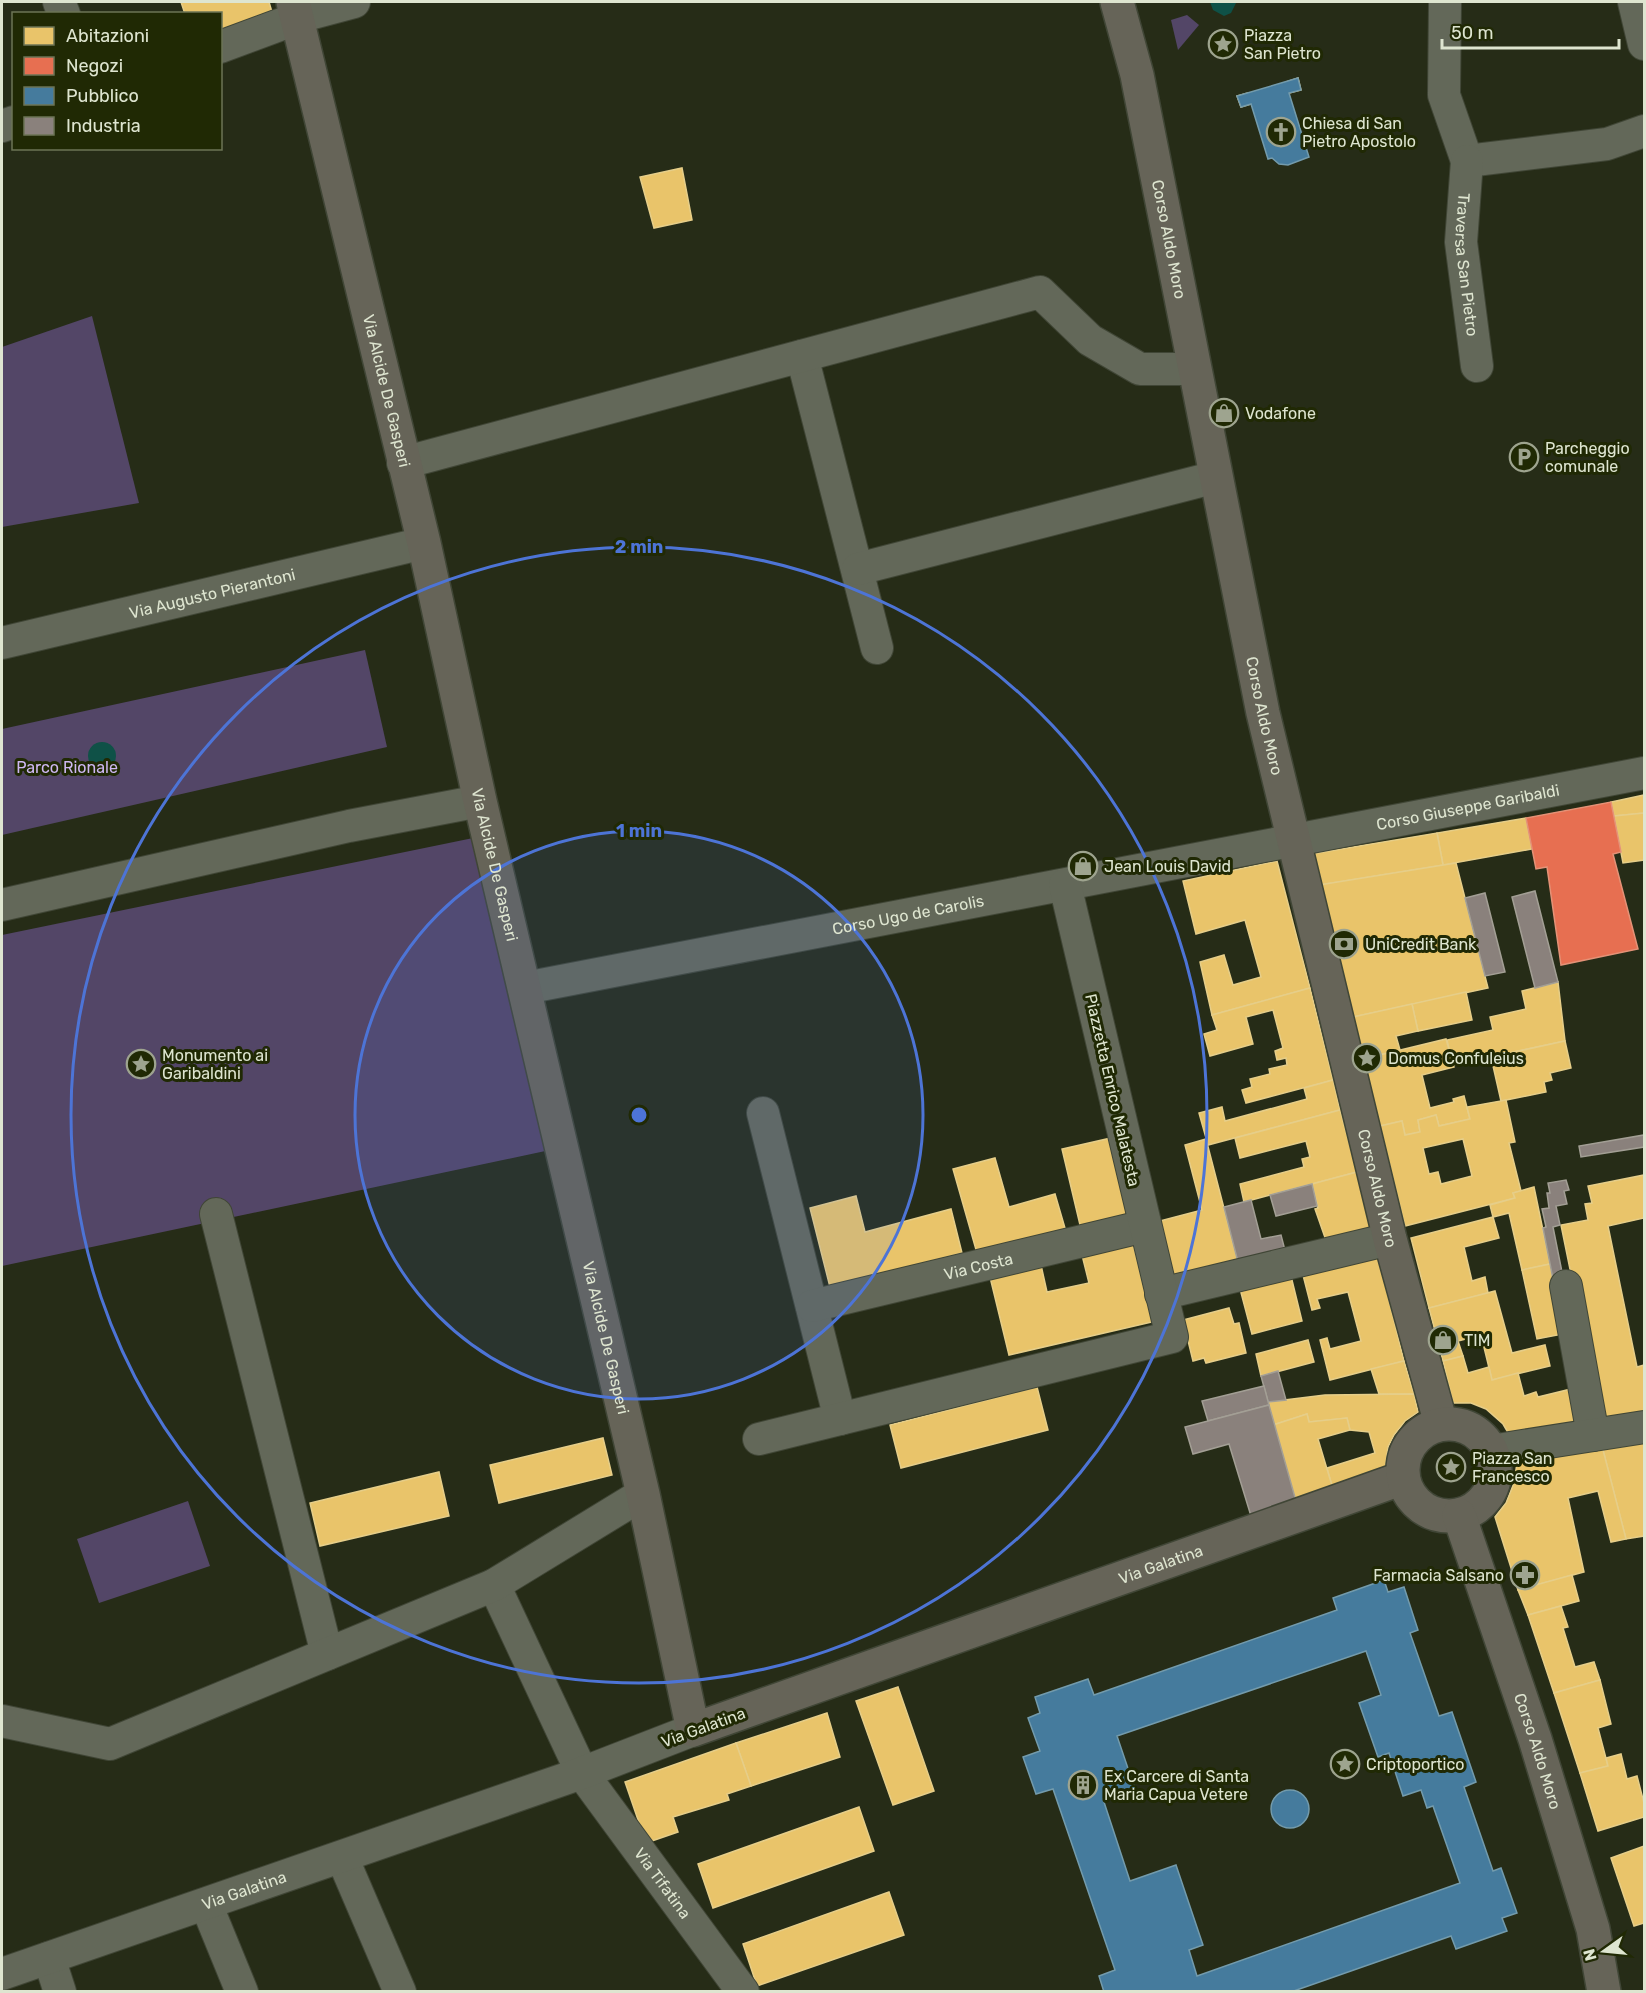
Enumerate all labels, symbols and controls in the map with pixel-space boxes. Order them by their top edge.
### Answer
legend [12,12,222,150]
scale bar [1442,12,1619,50]
text: 50 m [1451,22,1494,44]
text: Abitazioni [66,25,149,47]
place label: Piazza San Pietro [1244,26,1321,63]
place icon: Piazza San Pietro [1207,28,1239,60]
text: Negozi [66,55,123,77]
text: Pubblico [66,85,139,107]
place label: Chiesa di San Pietro Apostolo [1302,114,1416,151]
text: Industria [66,115,141,137]
church icon: Chiesa di San Pietro Apostolo [1265,116,1297,148]
street label: Corso Aldo Moro [1148,178,1190,300]
street label: Traversa San Pietro [1451,192,1482,337]
street label: Via Alcide De Gasperi [359,312,414,469]
shop icon: Vodafone [1208,397,1240,429]
place label: Vodafone [1245,404,1316,423]
place label: Parcheggio comunale [1545,439,1630,476]
parking icon: Parcheggio comunale [1508,441,1540,473]
text: 2 min [615,536,663,558]
street label: Via Augusto Pierantoni [127,565,297,623]
street label: Corso Aldo Moro [1242,655,1287,777]
park label: Parco Rionale [16,758,118,777]
street label: Corso Giuseppe Garibaldi [1375,780,1561,834]
street label: Via Alcide De Gasperi [467,786,522,943]
text: 1 min [616,820,662,842]
shop icon: Jean Louis David [1067,850,1099,882]
place label: Jean Louis David [1104,857,1231,876]
street label: Corso Ugo de Carolis [831,891,986,939]
bank icon: UniCredit Bank [1328,928,1360,960]
place label: UniCredit Bank [1365,935,1477,954]
street label: Piazzetta Enrico Malatesta [1081,992,1144,1188]
place icon: Domus Confuleius [1351,1042,1383,1074]
place label: Monumento ai Garibaldini [162,1046,268,1083]
place icon: Monumento ai Garibaldini [125,1048,157,1080]
place label: Domus Confuleius [1388,1049,1524,1068]
centre of rings [629,1105,649,1125]
street label: Corso Aldo Moro [1354,1127,1401,1250]
street label: Via Costa [942,1249,1015,1284]
street label: Via Alcide De Gasperi [579,1259,633,1416]
shop icon: TIM [1427,1324,1459,1356]
place label: TIM [1464,1331,1490,1350]
place label: Piazza San Francesco [1472,1449,1553,1486]
place icon: Piazza San Francesco [1435,1451,1467,1483]
street label: Via Galatina [1116,1541,1206,1588]
pharmacy icon: Farmacia Salsano [1509,1559,1541,1591]
place label: Farmacia Salsano [1373,1566,1504,1585]
street label: Corso Aldo Moro [1510,1691,1565,1812]
street label: Via Galatina [659,1703,748,1751]
place icon: Criptoportico [1329,1748,1361,1780]
place label: Criptoportico [1366,1755,1464,1774]
place label: Ex Carcere di Santa Maria Capua Vetere [1104,1767,1249,1804]
building icon: Ex Carcere di Santa Maria Capua Vetere [1067,1769,1099,1801]
street label: Via Tifatina [630,1844,695,1922]
street label: Via Galatina [199,1867,289,1914]
north arrow [1574,1921,1634,1981]
text: N [1579,1947,1601,1963]

